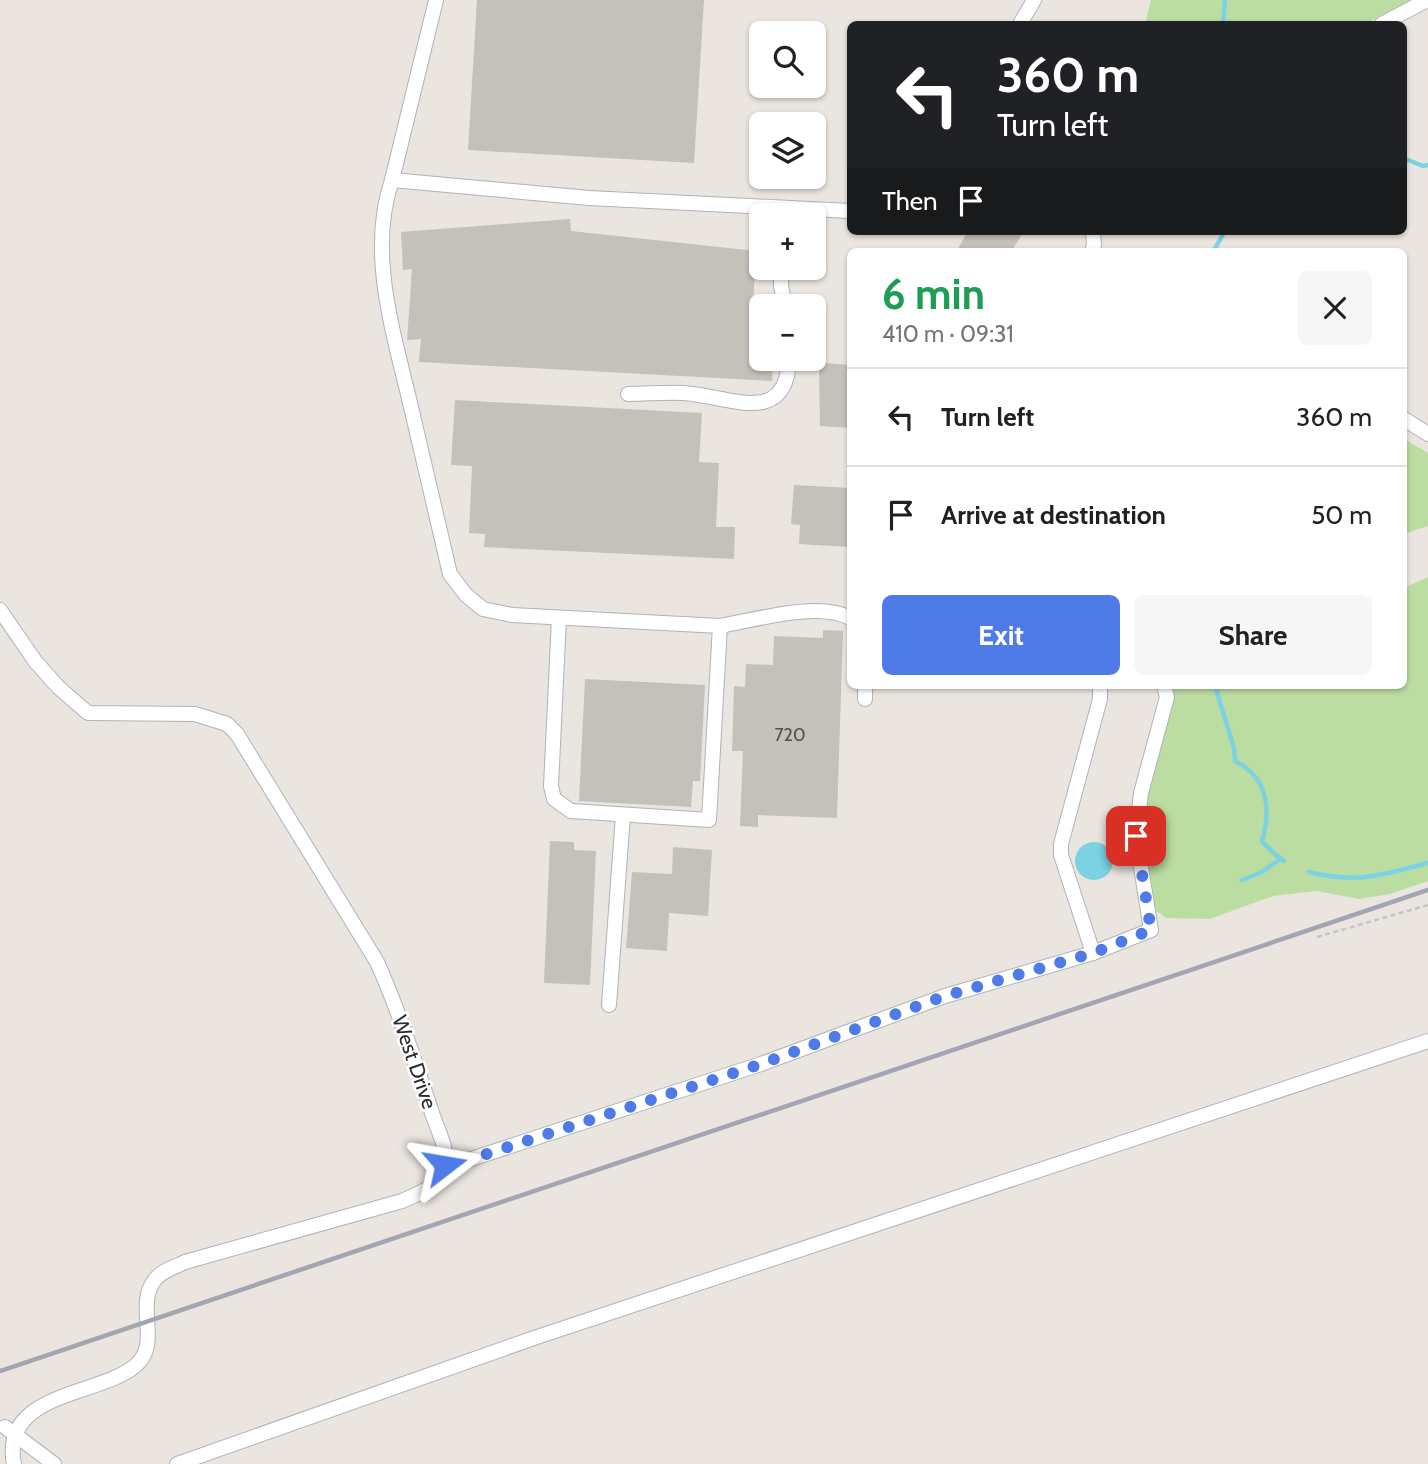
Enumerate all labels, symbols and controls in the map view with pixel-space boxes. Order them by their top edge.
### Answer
map controls [749,21,826,371]
button: search [749,21,826,98]
text: 360 m [997,45,1139,104]
icon: left [882,49,973,140]
text: Turn left [997,105,1108,144]
button: layers [749,112,826,189]
icon: arrive [952,182,990,220]
text: Then [882,185,938,217]
button: + [749,203,826,280]
text: 6 min [882,268,985,320]
button: close [1298,271,1372,345]
button: − [749,294,826,371]
text: 410 m · 09:31 [882,320,1014,348]
icon: left [882,398,920,436]
text: Turn left [941,401,1034,433]
text: 360 m [1296,401,1372,433]
icon: arrive [882,496,920,534]
text: Arrive at destination [941,499,1166,531]
text: 50 m [1311,499,1372,531]
button: Exit [882,595,1120,675]
button: Share [1134,595,1372,675]
house number: 720 [774,724,806,746]
pin [1106,806,1166,866]
icon: arrive [1117,817,1155,855]
street label: West Drive [387,1012,443,1112]
position arrow [408,1128,482,1202]

